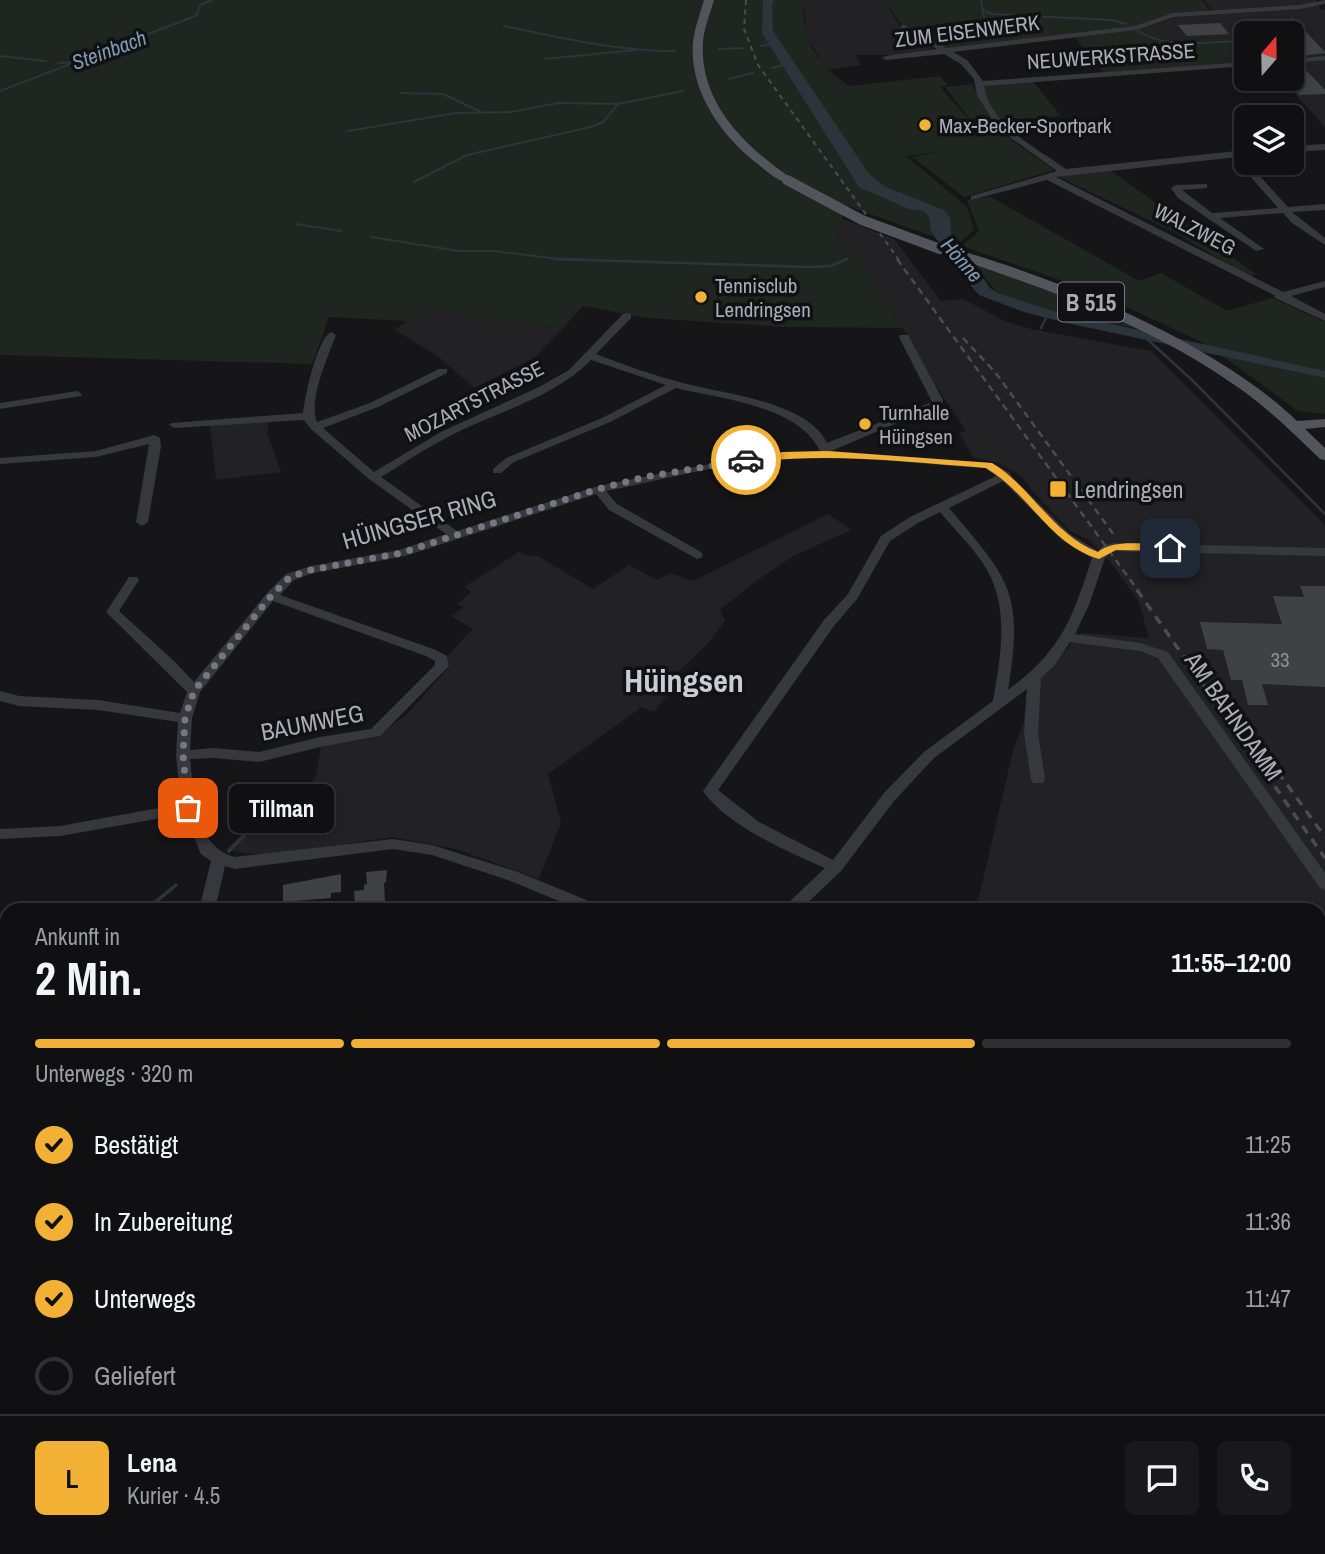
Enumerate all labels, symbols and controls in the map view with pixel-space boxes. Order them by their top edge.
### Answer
street label: ZUM EISENWERK [893,8,1041,54]
north arrow [1234,21,1304,91]
map controls [1234,21,1304,175]
water label: Steinbach [68,23,150,77]
street label: NEUWERKSTRASSE [1026,36,1196,76]
button: layers [1234,105,1304,175]
place label: Max-Becker-Sportpark [939,111,1112,140]
marker: Max-Becker-Sportpark [917,117,933,133]
street label: WALZWEG [1149,196,1241,262]
water label: Hönne [934,231,990,289]
place label: Tennisclub Lendringsen [715,271,811,324]
road number: B 515 [1058,282,1124,322]
marker: Tennisclub Lendringsen [693,289,709,305]
street label: MOZARTSTRASSE [399,353,549,449]
place label: Turnhalle Hüingsen [879,398,953,451]
marker: Turnhalle Hüingsen [857,416,873,432]
courier [711,425,781,495]
icon: car [727,441,765,479]
place label: Lendringsen [1074,473,1183,505]
marker: Lendringsen [1048,479,1068,499]
street label: HÜINGSER RING [338,482,500,556]
pin [1140,518,1200,578]
icon: home [1151,529,1189,567]
street label: AM BAHNDAMM [1177,645,1290,787]
house number: 33 [1270,645,1290,674]
district label: Hüingsen [624,659,744,702]
street label: BAUMWEG [258,696,366,748]
pin [158,778,218,838]
callout: Tillman [230,784,335,832]
icon: bag [169,789,207,827]
text: Tillman [249,793,314,824]
text: Ankunft in [35,921,120,952]
text: 11:55–12:00 [1171,945,1291,980]
text: 2 Min. [35,947,142,1009]
text: Unterwegs · 320 m [35,1058,193,1089]
icon: check [35,1126,73,1164]
text: Bestätigt [94,1127,178,1162]
text: 11:25 [1245,1129,1291,1160]
icon: check [35,1203,73,1241]
text: In Zubereitung [94,1204,233,1239]
text: 11:36 [1245,1206,1291,1237]
icon: check [35,1280,73,1318]
text: Unterwegs [94,1281,196,1316]
text: 11:47 [1245,1283,1291,1314]
text: Geliefert [94,1358,176,1393]
button: chat [1125,1441,1199,1515]
button: phone [1217,1441,1291,1515]
text: Lena [127,1445,177,1480]
text: L [65,1461,79,1496]
text: Kurier · 4.5 [127,1480,220,1511]

